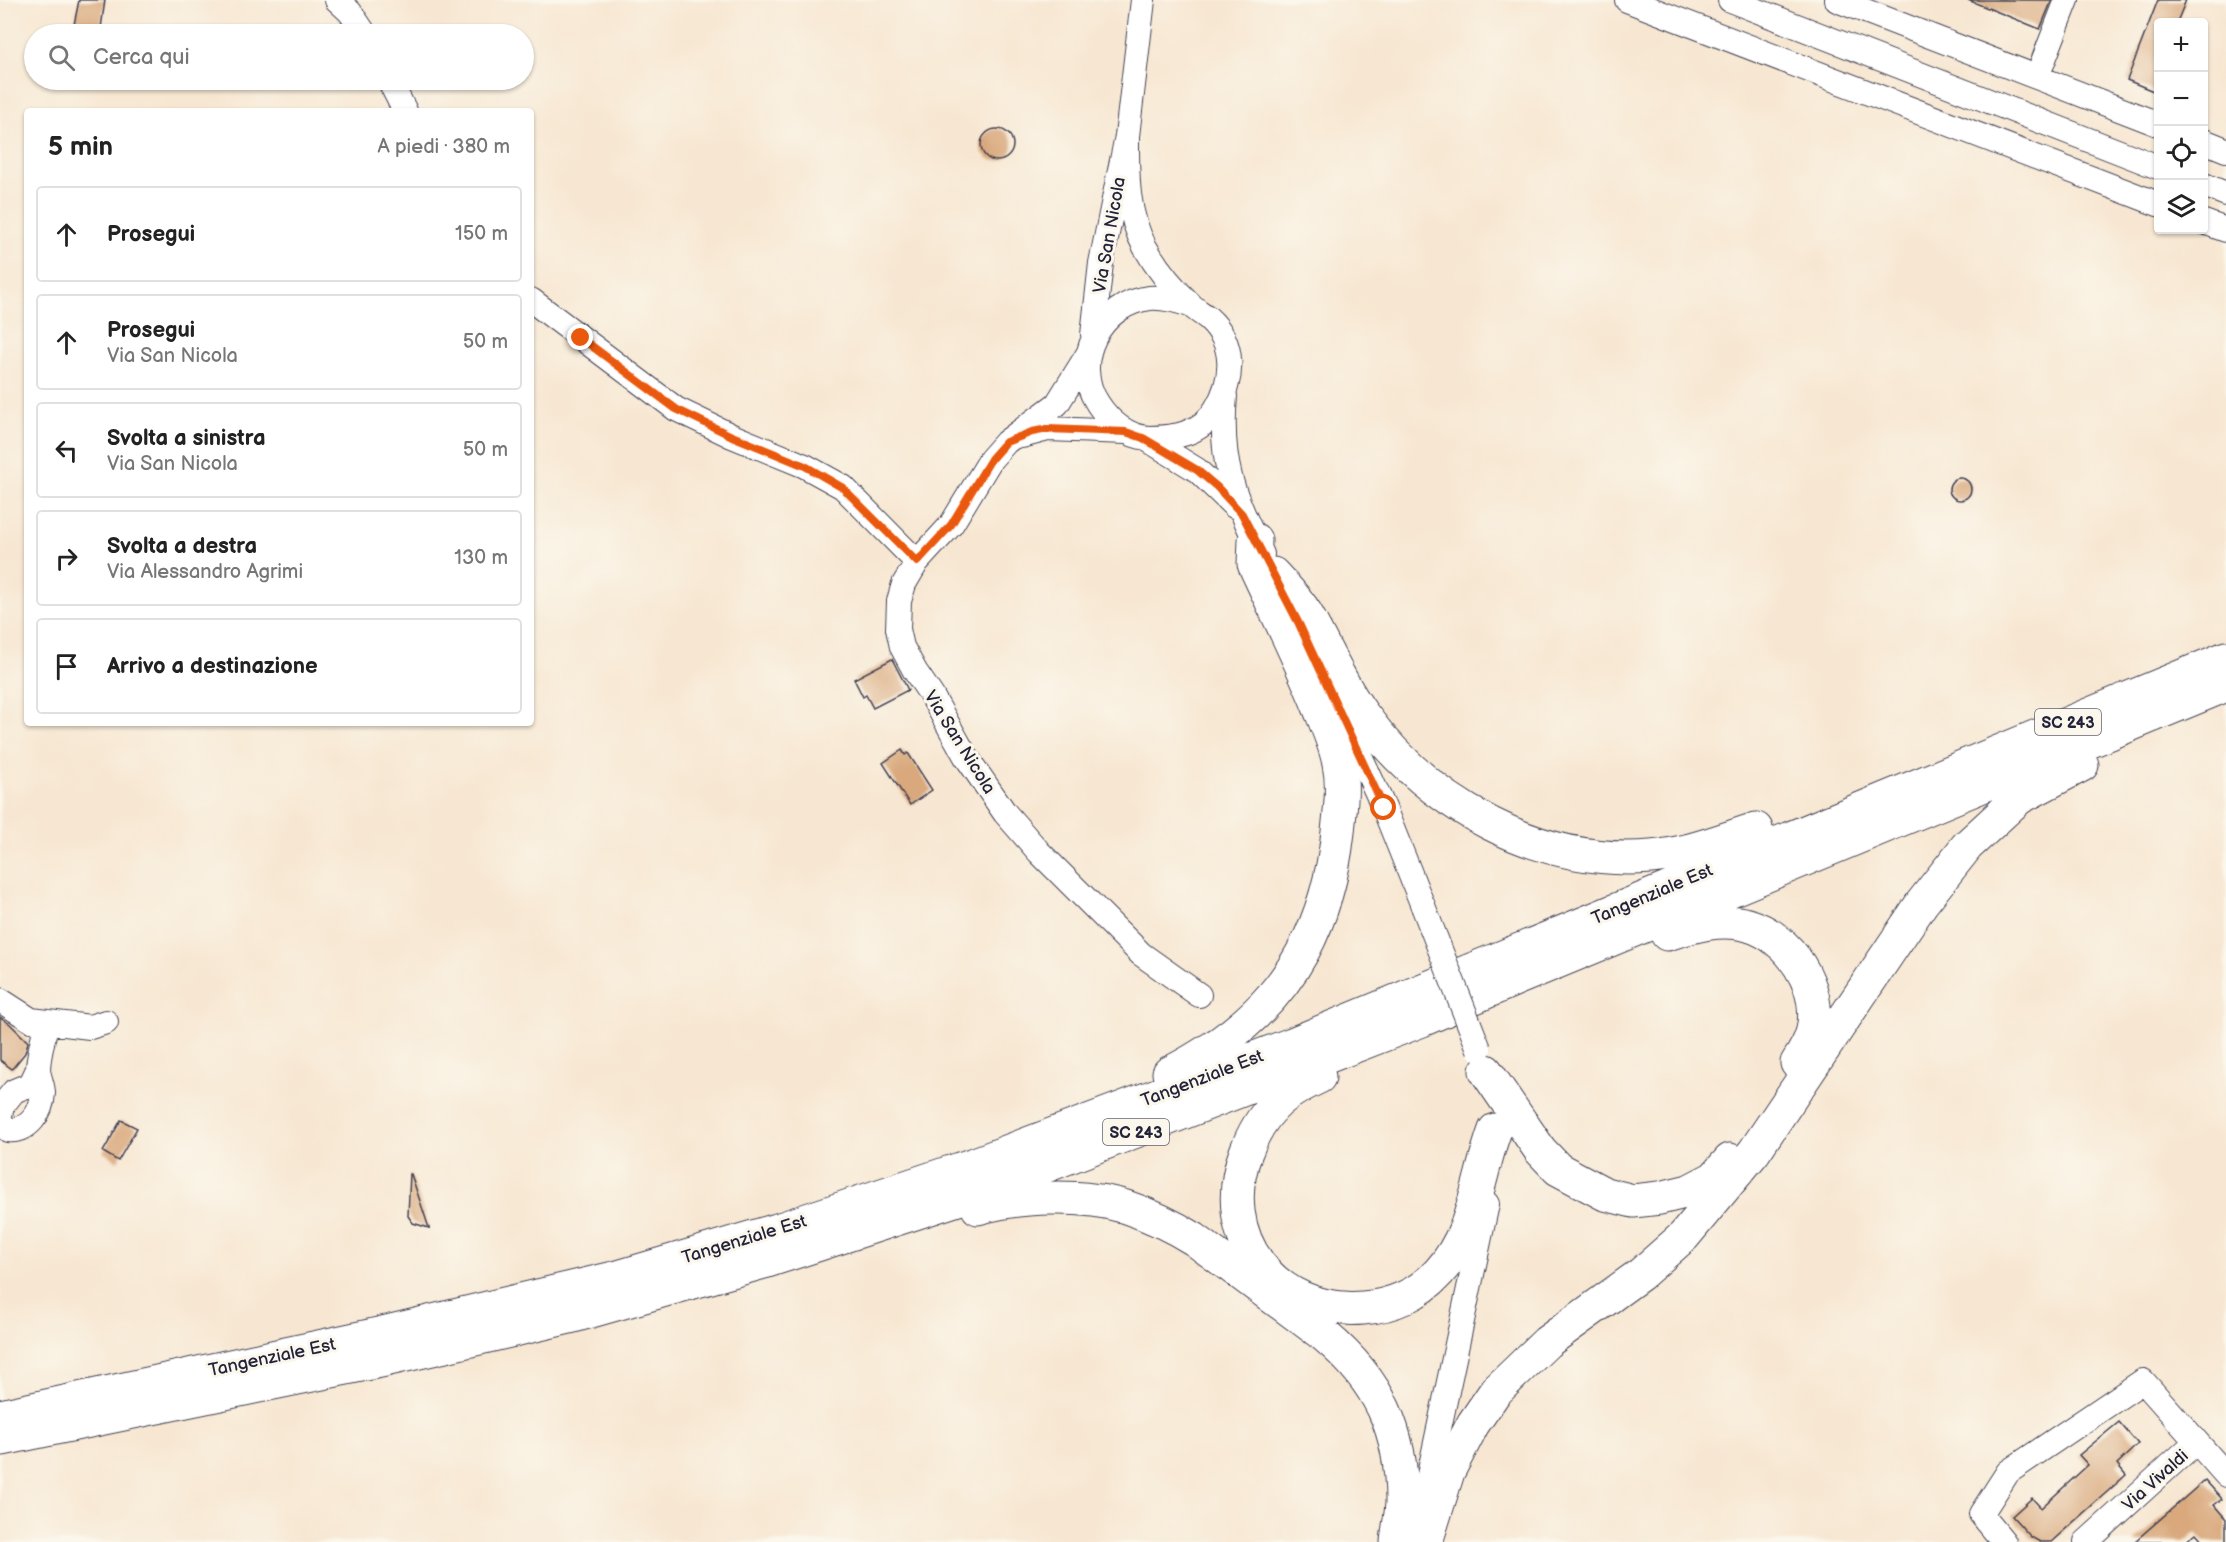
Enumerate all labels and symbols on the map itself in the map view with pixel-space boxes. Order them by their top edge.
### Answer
street label: Via San Nicola [1089,175,1130,295]
route end [567,324,593,350]
street label: Via San Nicola [919,687,1000,798]
road number: SC 243 [2035,709,2101,735]
route start [1370,794,1396,820]
street label: Tangenziale Est [1589,859,1716,929]
street label: Tangenziale Est [1138,1045,1267,1111]
road number: SC 243 [1103,1119,1169,1145]
street label: Tangenziale Est [679,1210,809,1268]
street label: Tangenziale Est [207,1334,338,1381]
street label: Via Vivaldi [2118,1445,2193,1515]

